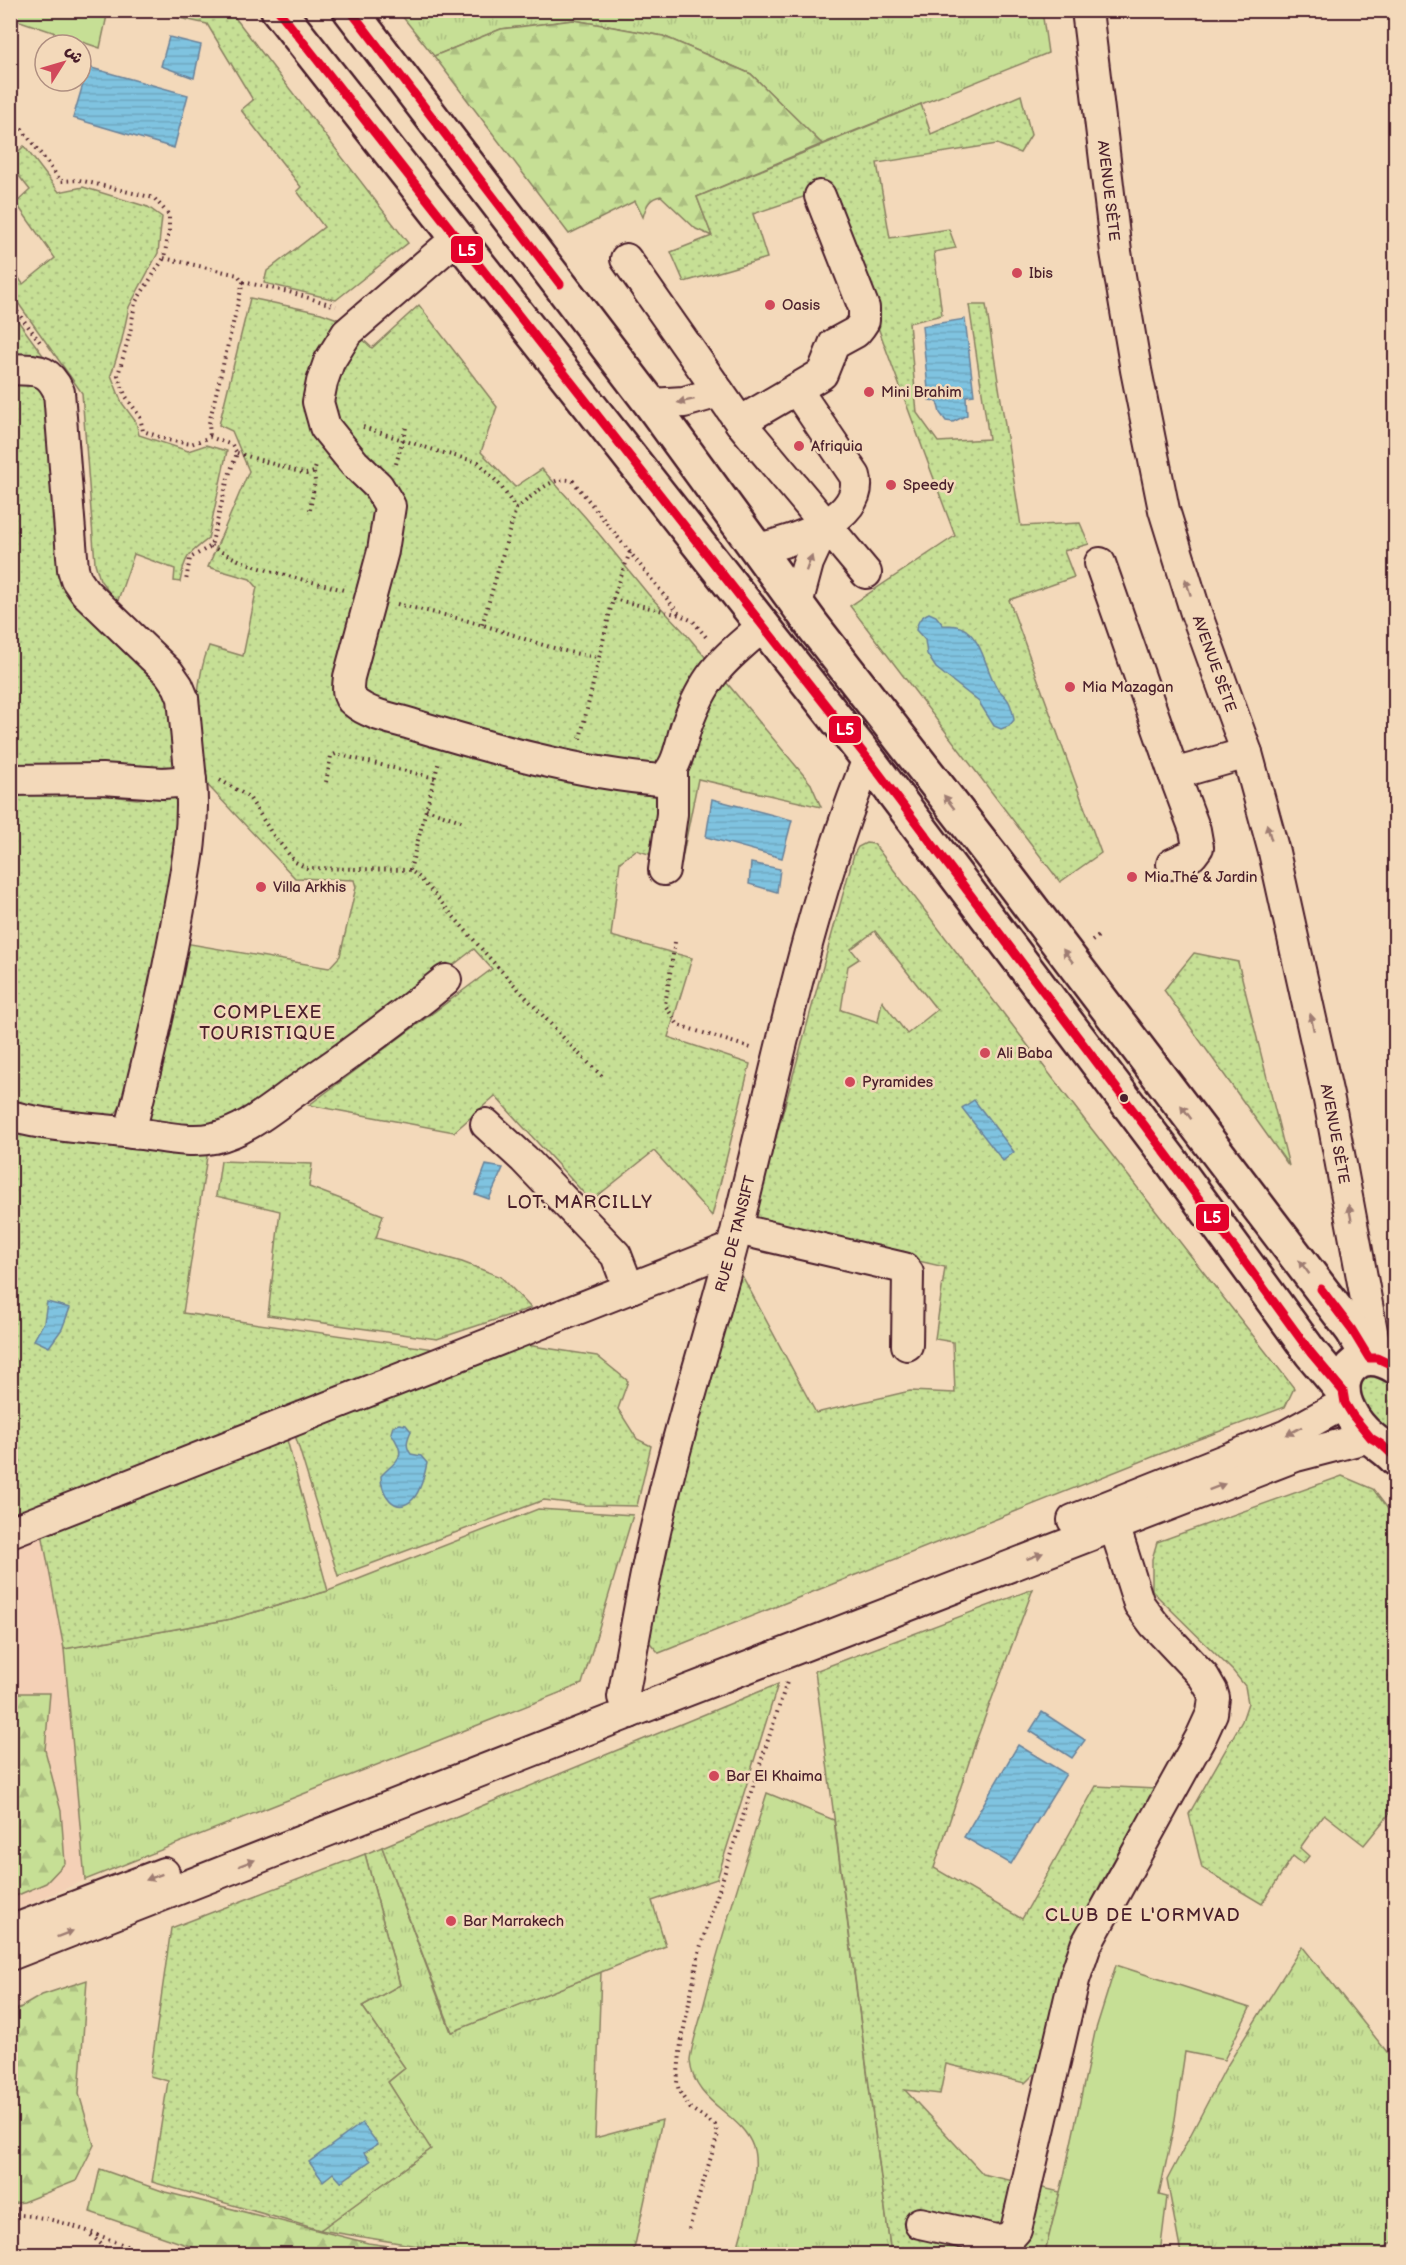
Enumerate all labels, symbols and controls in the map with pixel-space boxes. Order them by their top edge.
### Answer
north arrow [33,33,93,93]
text: ش [61,42,87,68]
street label: AVENUE SÈTE [1093,139,1124,242]
line badge: L5 [450,235,484,264]
text: L5 [458,242,476,261]
place label: Ibis [1029,264,1054,283]
marker: Ibis [1010,266,1024,280]
place label: Oasis [782,296,821,315]
marker: Oasis [763,298,777,312]
place label: Mini Brahim [881,383,962,402]
marker: Mini Brahim [862,385,876,399]
one-way arrow [677,397,695,407]
place label: Afriquia [811,437,863,456]
marker: Afriquia [792,439,806,453]
place label: Speedy [903,476,954,495]
marker: Speedy [884,478,898,492]
one-way arrow [804,554,814,572]
one-way arrow [1182,578,1192,596]
street label: AVENUE SÈTE [1188,613,1241,715]
place label: Mia Mazagan [1082,678,1174,697]
marker: Mia Mazagan [1063,680,1077,694]
line badge: L5 [828,715,862,744]
text: L5 [836,721,854,740]
one-way arrow [944,794,956,809]
one-way arrow [1263,823,1273,841]
place label: Mia Thé & Jardin [1144,868,1257,887]
marker: Mia Thé & Jardin [1125,870,1139,884]
place label: Villa Arkhis [273,878,347,897]
marker: Villa Arkhis [254,880,268,894]
one-way arrow [1063,949,1075,964]
district label: COMPLEXE TOURISTIQUE [199,1002,337,1044]
one-way arrow [1307,1012,1316,1031]
place label: Ali Baba [997,1044,1053,1063]
marker: Ali Baba [978,1046,992,1060]
place label: Pyramides [862,1073,934,1092]
marker: Pyramides [843,1075,857,1089]
street label: AVENUE SÈTE [1316,1082,1354,1185]
unlabelled marker [1118,1092,1130,1104]
one-way arrow [1181,1104,1193,1119]
street label: RUE DE TANSIFT [711,1174,759,1294]
district label: LOT. MARCILLY [507,1192,653,1213]
line badge: L5 [1195,1203,1230,1232]
one-way arrow [1345,1204,1354,1223]
text: L5 [1203,1209,1221,1228]
one-way arrow [1298,1259,1310,1275]
one-way arrow [1285,1426,1302,1436]
one-way arrow [1209,1481,1227,1491]
one-way arrow [1026,1551,1044,1561]
place label: Bar El Khaima [726,1767,822,1786]
marker: Bar El Khaima [707,1769,721,1783]
one-way arrow [238,1858,256,1868]
one-way arrow [145,1872,163,1882]
district label: CLUB DE L'ORMVAD [1045,1905,1241,1926]
place label: Bar Marrakech [463,1912,564,1931]
marker: Bar Marrakech [444,1914,458,1928]
one-way arrow [56,1928,74,1938]

